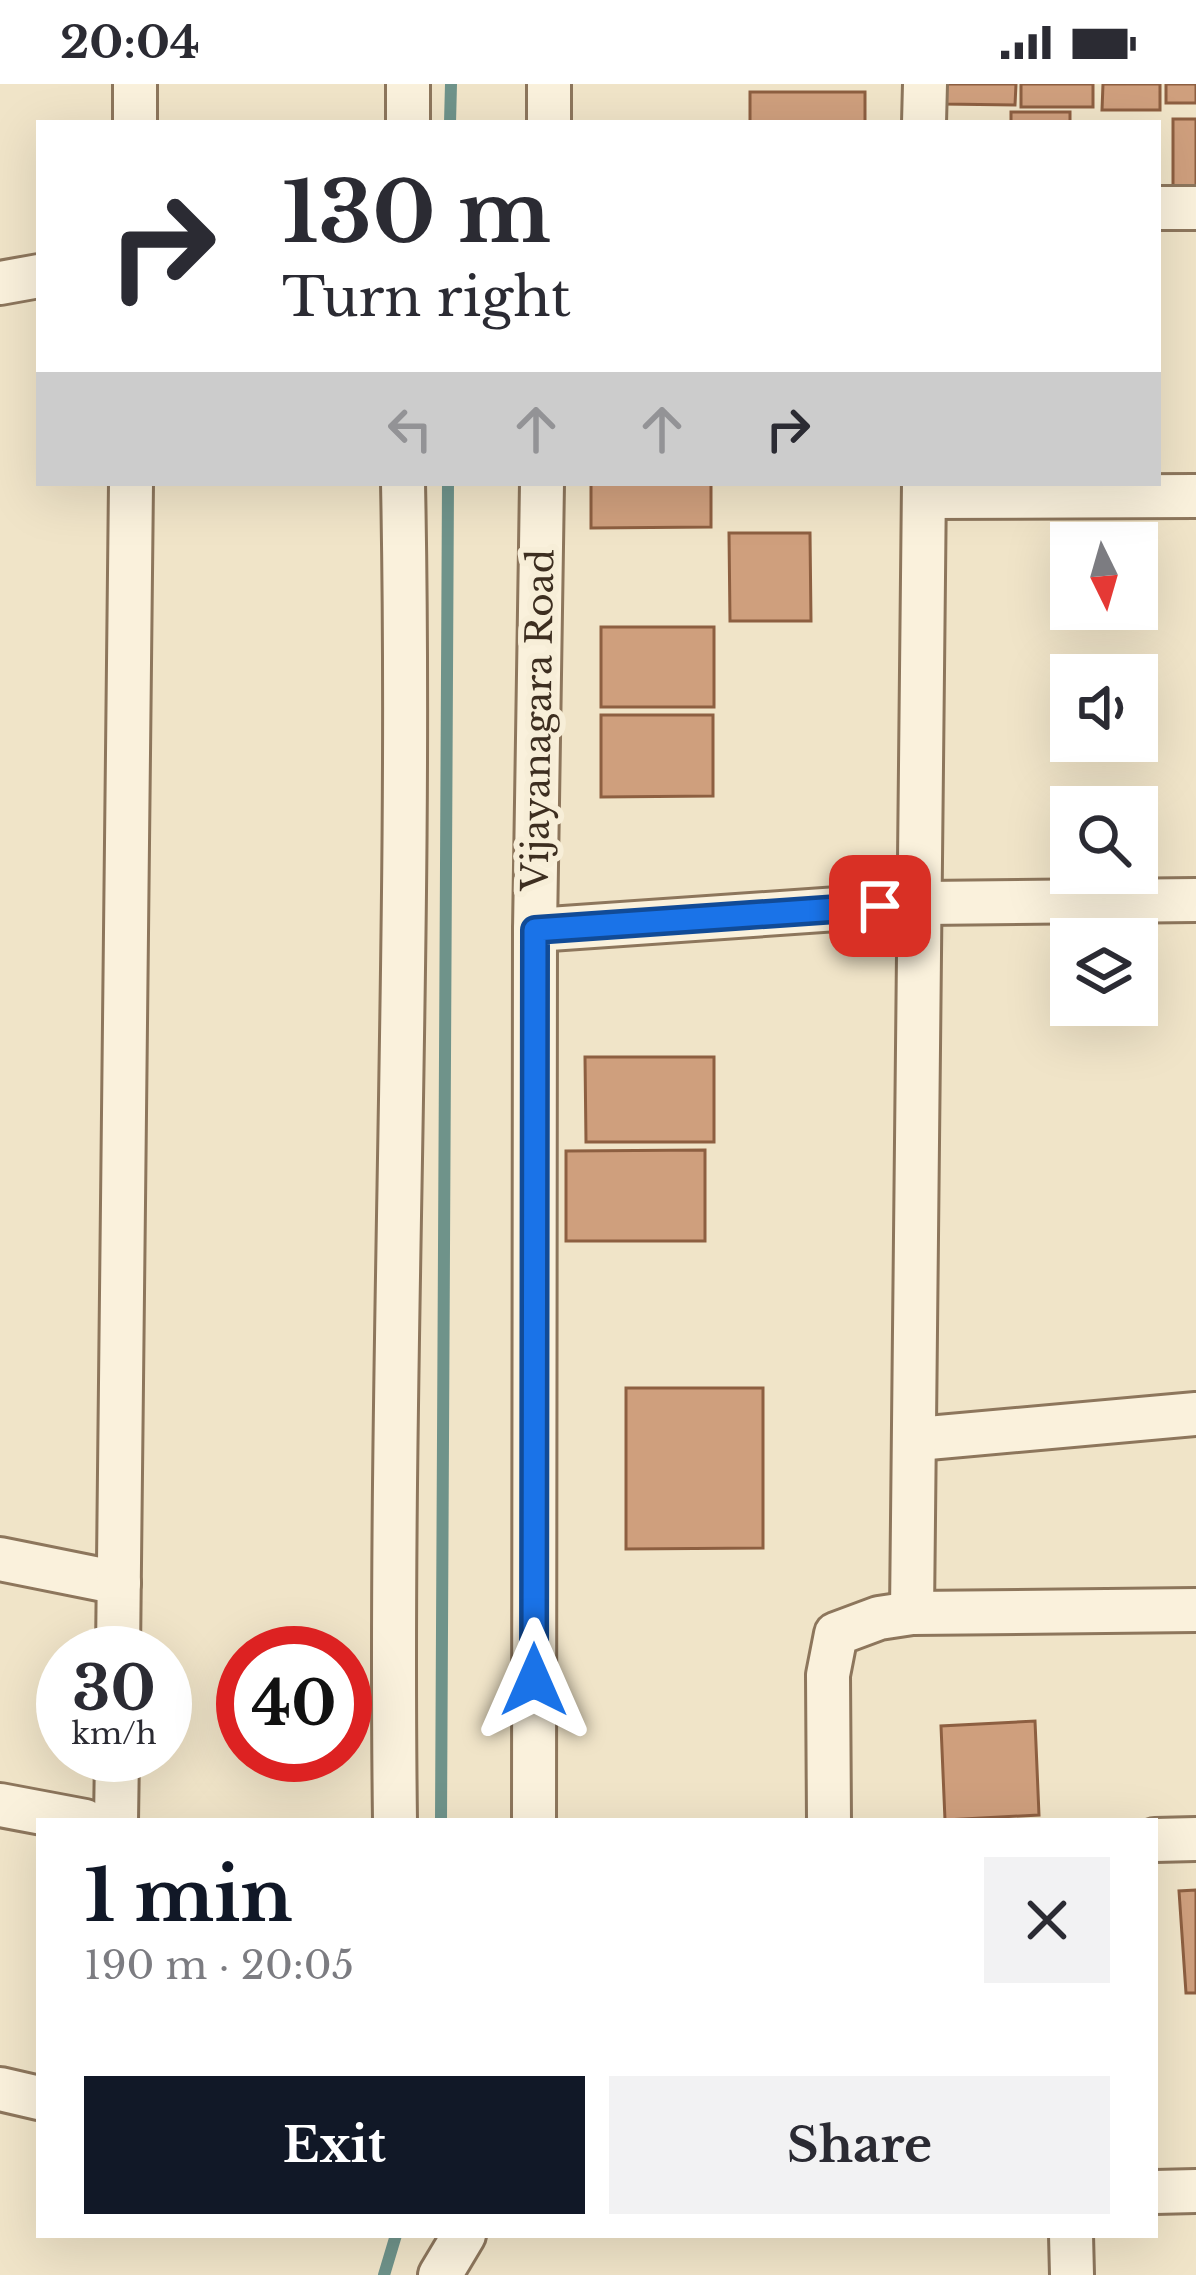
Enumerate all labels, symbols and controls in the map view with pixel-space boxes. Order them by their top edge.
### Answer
text: 20:04 [60,14,200,70]
text: 130 m [282,161,551,265]
icon: right [84,168,240,324]
text: Turn right [282,264,571,331]
icon: left [377,396,443,462]
icon: ahead [503,396,569,462]
icon: ahead [629,396,695,462]
icon: right [755,396,821,462]
north arrow [1050,522,1158,630]
map controls [1050,522,1158,1026]
street label: Vijayanagara Road [513,549,563,892]
button: sound [1050,654,1158,762]
button: search [1050,786,1158,894]
pin [829,855,931,957]
icon: arrive [847,873,913,939]
button: layers [1050,918,1158,1026]
position arrow [471,1617,597,1743]
speed limit sign: 40 [216,1626,372,1782]
text: 30 [72,1652,156,1726]
text: km/h [71,1715,157,1752]
text: 1 min [84,1851,293,1940]
button: close [984,1857,1110,1983]
text: 190 m · 20:05 [84,1941,354,1990]
button: Exit [84,2076,585,2214]
button: Share [609,2076,1110,2214]

